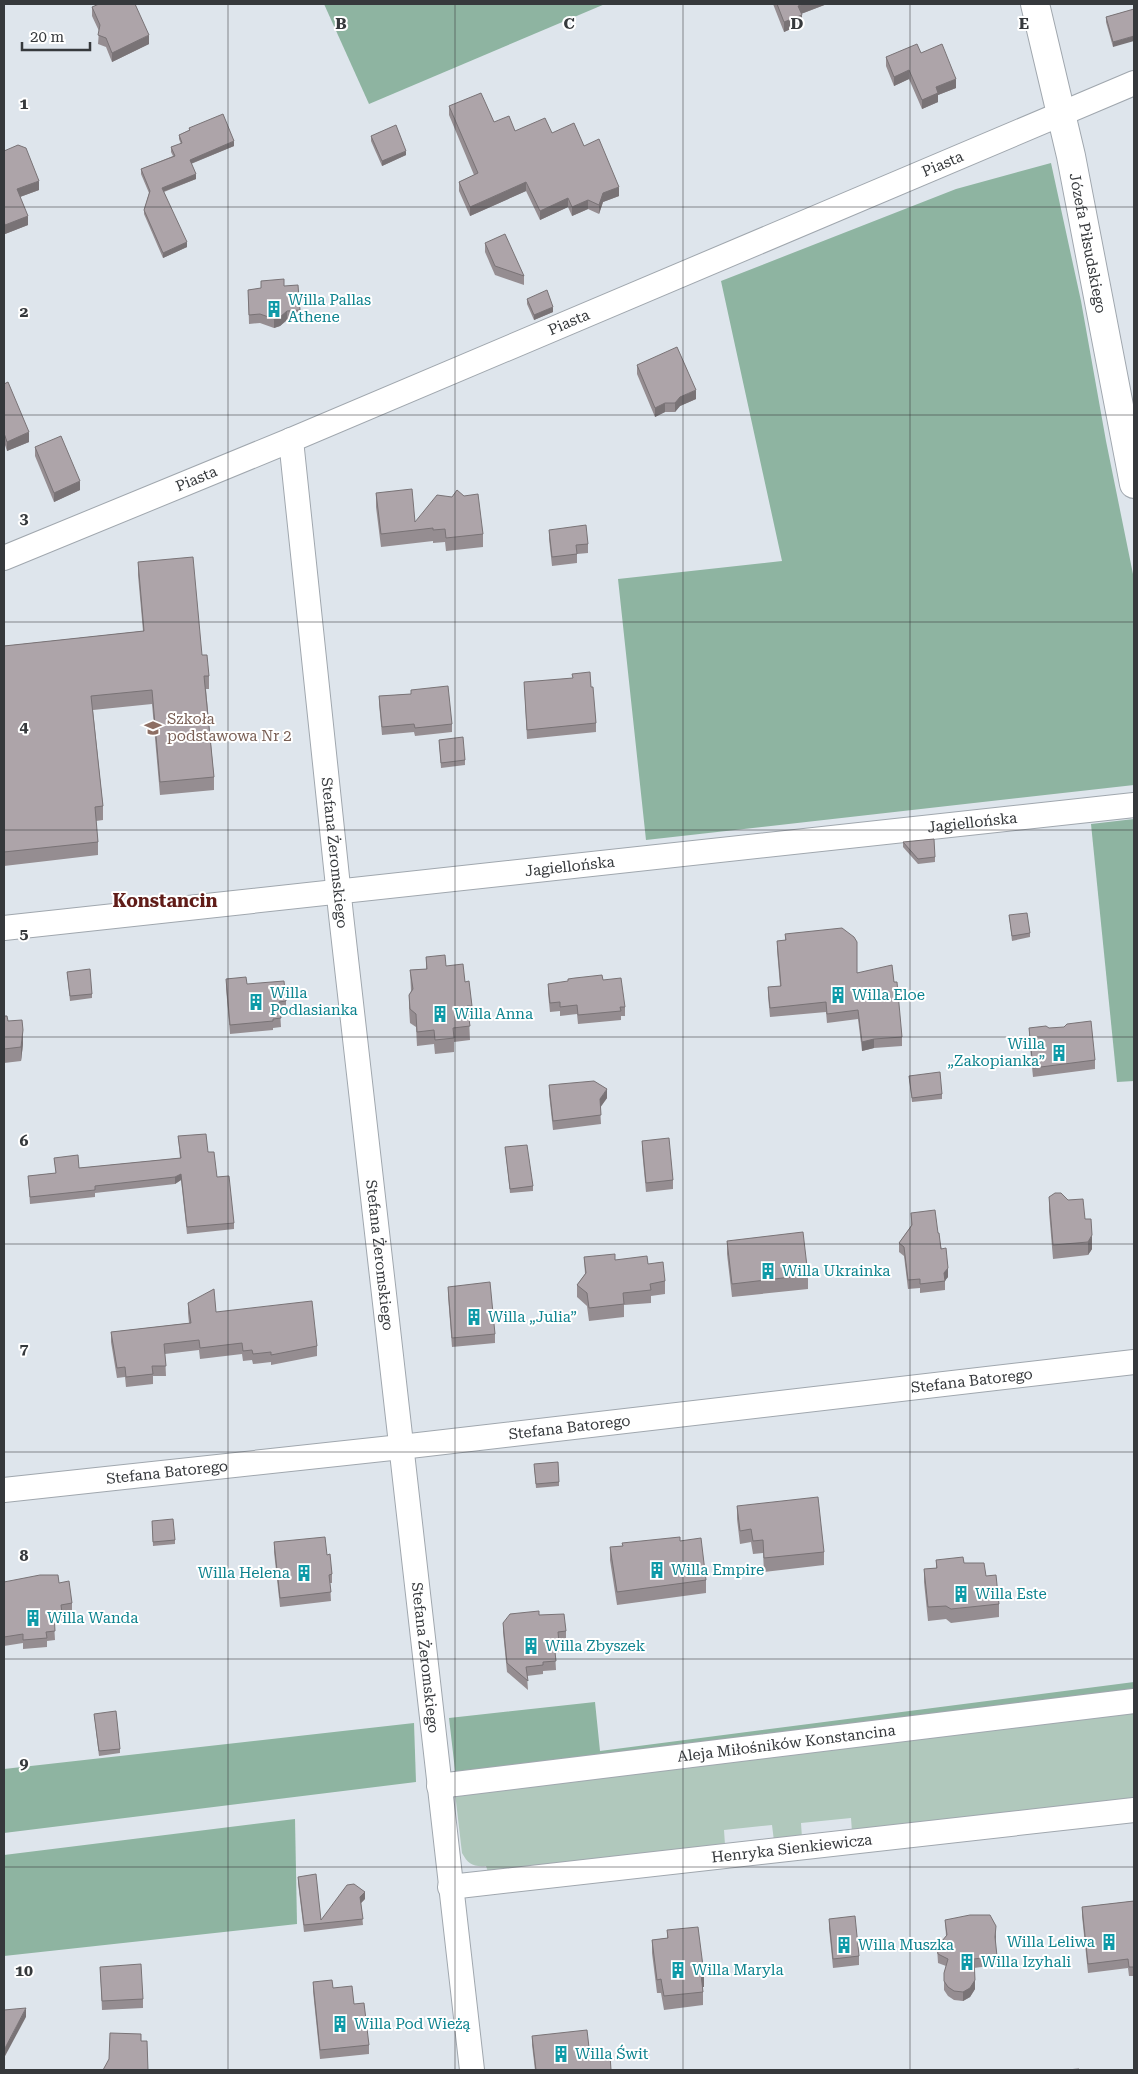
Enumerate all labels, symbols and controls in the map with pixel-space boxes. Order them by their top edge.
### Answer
text: B [335,14,347,33]
text: C [563,14,575,33]
text: D [791,14,804,33]
text: E [1019,14,1029,33]
scale bar [22,20,90,52]
text: 20 m [30,28,65,46]
text: 1 [20,94,29,113]
street label: Piasta [919,147,966,181]
street label: Józefa Piłsudskiego [1065,171,1110,315]
place label: Willa Pallas Athene [288,291,371,326]
building icon: Willa Pallas Athene [264,299,284,319]
text: 2 [20,302,29,321]
street label: Piasta [545,306,592,339]
street label: Piasta [173,462,220,495]
text: 3 [20,509,29,528]
place label: Szkoła podstawowa Nr 2 [167,710,292,745]
text: 4 [20,717,29,736]
school or university icon: Szkoła podstawowa Nr 2 [143,718,163,738]
street label: Stefana Żeromskiego [318,776,351,929]
street label: Jagiellońska [927,809,1018,836]
street label: Jagiellońska [524,853,615,880]
district label: Konstancin [113,890,217,911]
text: 5 [20,924,29,943]
place label: Willa Podlasianka [270,984,358,1019]
building icon: Willa Eloe [828,985,848,1005]
place label: Willa Eloe [852,986,925,1004]
building icon: Willa Podlasianka [246,992,266,1012]
building icon: Willa Anna [430,1004,450,1024]
place label: Willa Anna [454,1005,533,1023]
place label: Willa „Zakopianka” [948,1035,1045,1070]
building icon: Willa „Zakopianka” [1049,1043,1069,1063]
text: 6 [20,1131,29,1150]
street label: Stefana Żeromskiego [362,1179,397,1332]
building icon: Willa Ukrainka [758,1261,778,1281]
place label: Willa Ukrainka [782,1262,890,1280]
building icon: Willa „Julia” [464,1307,484,1327]
place label: Willa „Julia” [488,1308,577,1326]
text: 7 [20,1339,29,1358]
street label: Stefana Batorego [910,1365,1034,1397]
street label: Stefana Batorego [508,1411,631,1443]
street label: Stefana Batorego [105,1457,229,1488]
text: 8 [20,1546,29,1565]
building icon: Willa Empire [647,1560,667,1580]
place label: Willa Empire [671,1561,764,1579]
building icon: Willa Helena [294,1563,314,1583]
place label: Willa Helena [198,1564,290,1582]
street label: Stefana Żeromskiego [408,1581,443,1734]
building icon: Willa Este [951,1584,971,1604]
place label: Willa Este [975,1585,1047,1603]
building icon: Willa Wanda [23,1608,43,1628]
place label: Willa Wanda [47,1609,138,1627]
building icon: Willa Zbyszek [521,1636,541,1656]
place label: Willa Zbyszek [545,1637,646,1655]
street label: Aleja Miłośników Konstancina [676,1721,897,1766]
text: 9 [20,1754,29,1773]
street label: Henryka Sienkiewicza [711,1831,873,1867]
building icon: Willa Leliwa [1099,1932,1119,1952]
place label: Willa Leliwa [1007,1933,1095,1951]
building icon: Willa Muszka [834,1935,854,1955]
place label: Willa Muszka [858,1936,954,1954]
building icon: Willa Izyhali [957,1952,977,1972]
place label: Willa Izyhali [981,1953,1071,1971]
building icon: Willa Maryla [668,1960,688,1980]
text: 10 [15,1961,33,1980]
place label: Willa Maryla [692,1961,784,1979]
building icon: Willa Pod Wieżą [330,2014,350,2034]
place label: Willa Pod Wieżą [354,2015,470,2033]
building icon: Willa Świt [551,2044,571,2064]
place label: Willa Świt [575,2044,649,2063]

